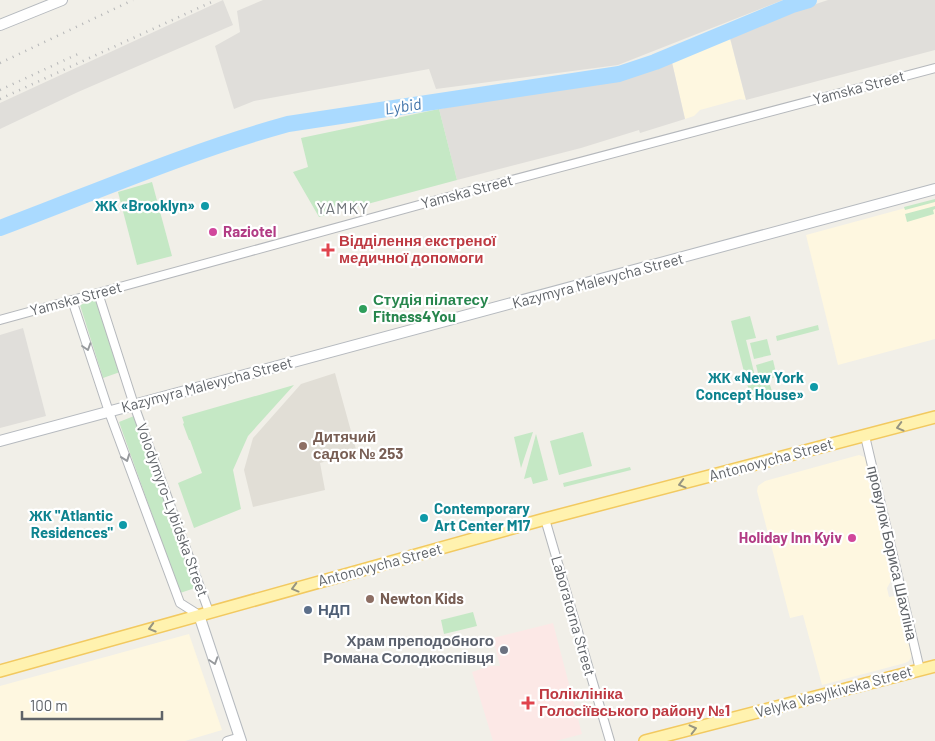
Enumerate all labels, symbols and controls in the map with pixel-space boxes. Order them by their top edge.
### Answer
street label: Yamska Street [811,66,907,108]
water label: Lybid [383,93,423,118]
street label: Yamska Street [419,170,515,212]
place label: ЖК «Brooklyn» [94,196,195,214]
district label: YAMKY [317,198,369,217]
marker: ЖК «Brooklyn» [199,200,211,212]
place label: Raziotel [223,222,276,240]
marker: Raziotel [207,226,219,238]
place label: Відділення екстреної медичної допомоги [339,231,497,266]
marker: Відділення екстреної медичної допомоги [321,243,335,257]
street label: Kazymyra Malevycha Street [510,248,685,312]
street label: Yamska Street [28,277,124,319]
place label: Студія пілатесу Fitness4You [373,290,489,325]
marker: Студія пілатесу Fitness4You [357,303,369,315]
one-way arrow [82,342,92,350]
street label: Kazymyra Malevycha Street [119,352,294,416]
place label: ЖК «New York Concept House» [696,368,804,403]
marker: ЖК «New York Concept House» [808,381,820,393]
street label: Volodymyro-Lybidska Street [133,420,213,599]
one-way arrow [896,421,904,431]
place label: Дитячий садок № 253 [313,427,403,462]
street label: Antonovycha Street [707,434,835,484]
marker: Дитячий садок № 253 [297,440,309,452]
one-way arrow [120,453,130,461]
street label: провулок Бориса Шахліна [864,464,922,642]
one-way arrow [679,478,687,488]
place label: Contemporary Art Center M17 [434,499,531,534]
place label: ЖК "Atlantic Residences" [28,506,114,541]
marker: Contemporary Art Center M17 [418,512,430,524]
marker: ЖК "Atlantic Residences" [117,519,129,531]
place label: Holiday Inn Kyiv [739,528,842,546]
marker: Holiday Inn Kyiv [846,532,858,544]
street label: Antonovycha Street [316,539,444,589]
street label: Laboratorna Street [548,554,600,678]
one-way arrow [292,583,300,593]
place label: Newton Kids [380,589,464,607]
marker: Newton Kids [364,593,376,605]
place label: НДП [318,600,350,618]
marker: НДП [302,604,314,616]
one-way arrow [148,622,156,632]
place label: Храм преподобного Романа Солодкоспівця [323,631,494,666]
marker: Храм преподобного Романа Солодкоспівця [498,644,510,656]
one-way arrow [208,656,218,665]
street label: Velyka Vasylkivska Street [753,661,914,721]
place label: Поліклініка Голосіївського району №1 [539,684,730,719]
scale bar [22,688,162,720]
text: 100 m [30,696,68,714]
marker: Поліклініка Голосіївського району №1 [521,696,535,710]
one-way arrow [688,724,697,735]

